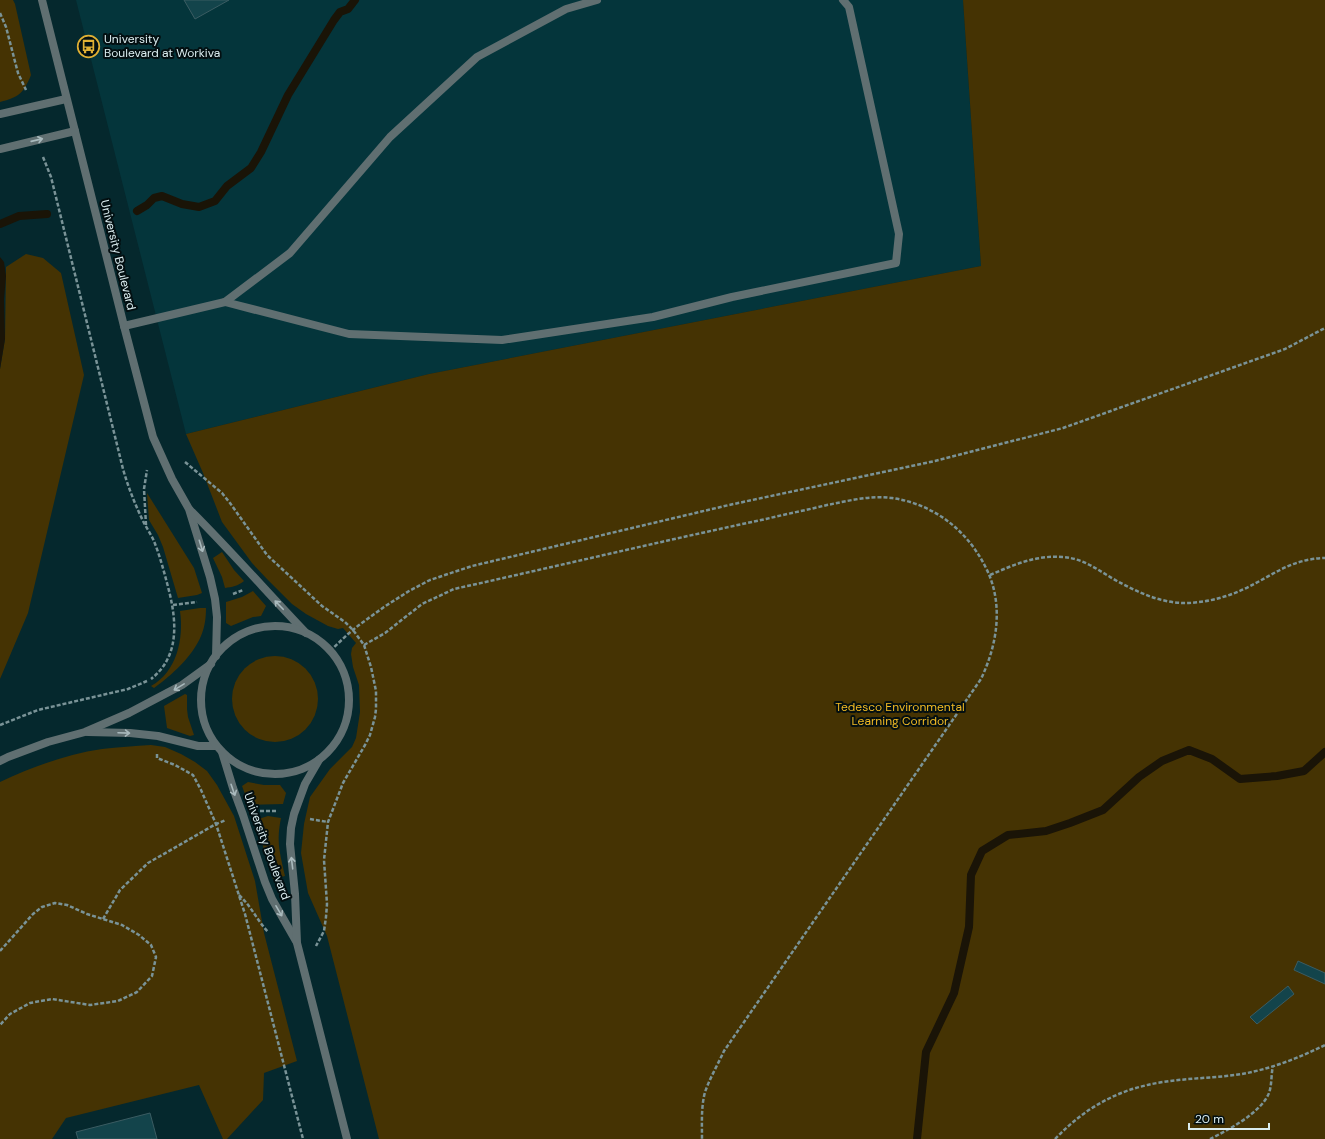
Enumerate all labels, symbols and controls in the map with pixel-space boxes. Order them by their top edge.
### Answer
place label: University Boulevard at Workiva [104,31,220,61]
bus stop icon: University Boulevard at Workiva [75,33,101,59]
one-way arrow [30,136,43,144]
street label: University Boulevard [97,198,139,312]
one-way arrow [198,539,205,552]
one-way arrow [275,600,284,610]
one-way arrow [173,683,185,691]
park label: Tedesco Environmental Learning Corridor [835,699,965,729]
one-way arrow [117,729,130,737]
one-way arrow [230,783,238,795]
street label: University Boulevard [240,790,294,902]
one-way arrow [288,857,296,870]
one-way arrow [275,905,283,917]
scale bar [1189,1105,1269,1131]
text: 20 m [1195,1111,1224,1127]

